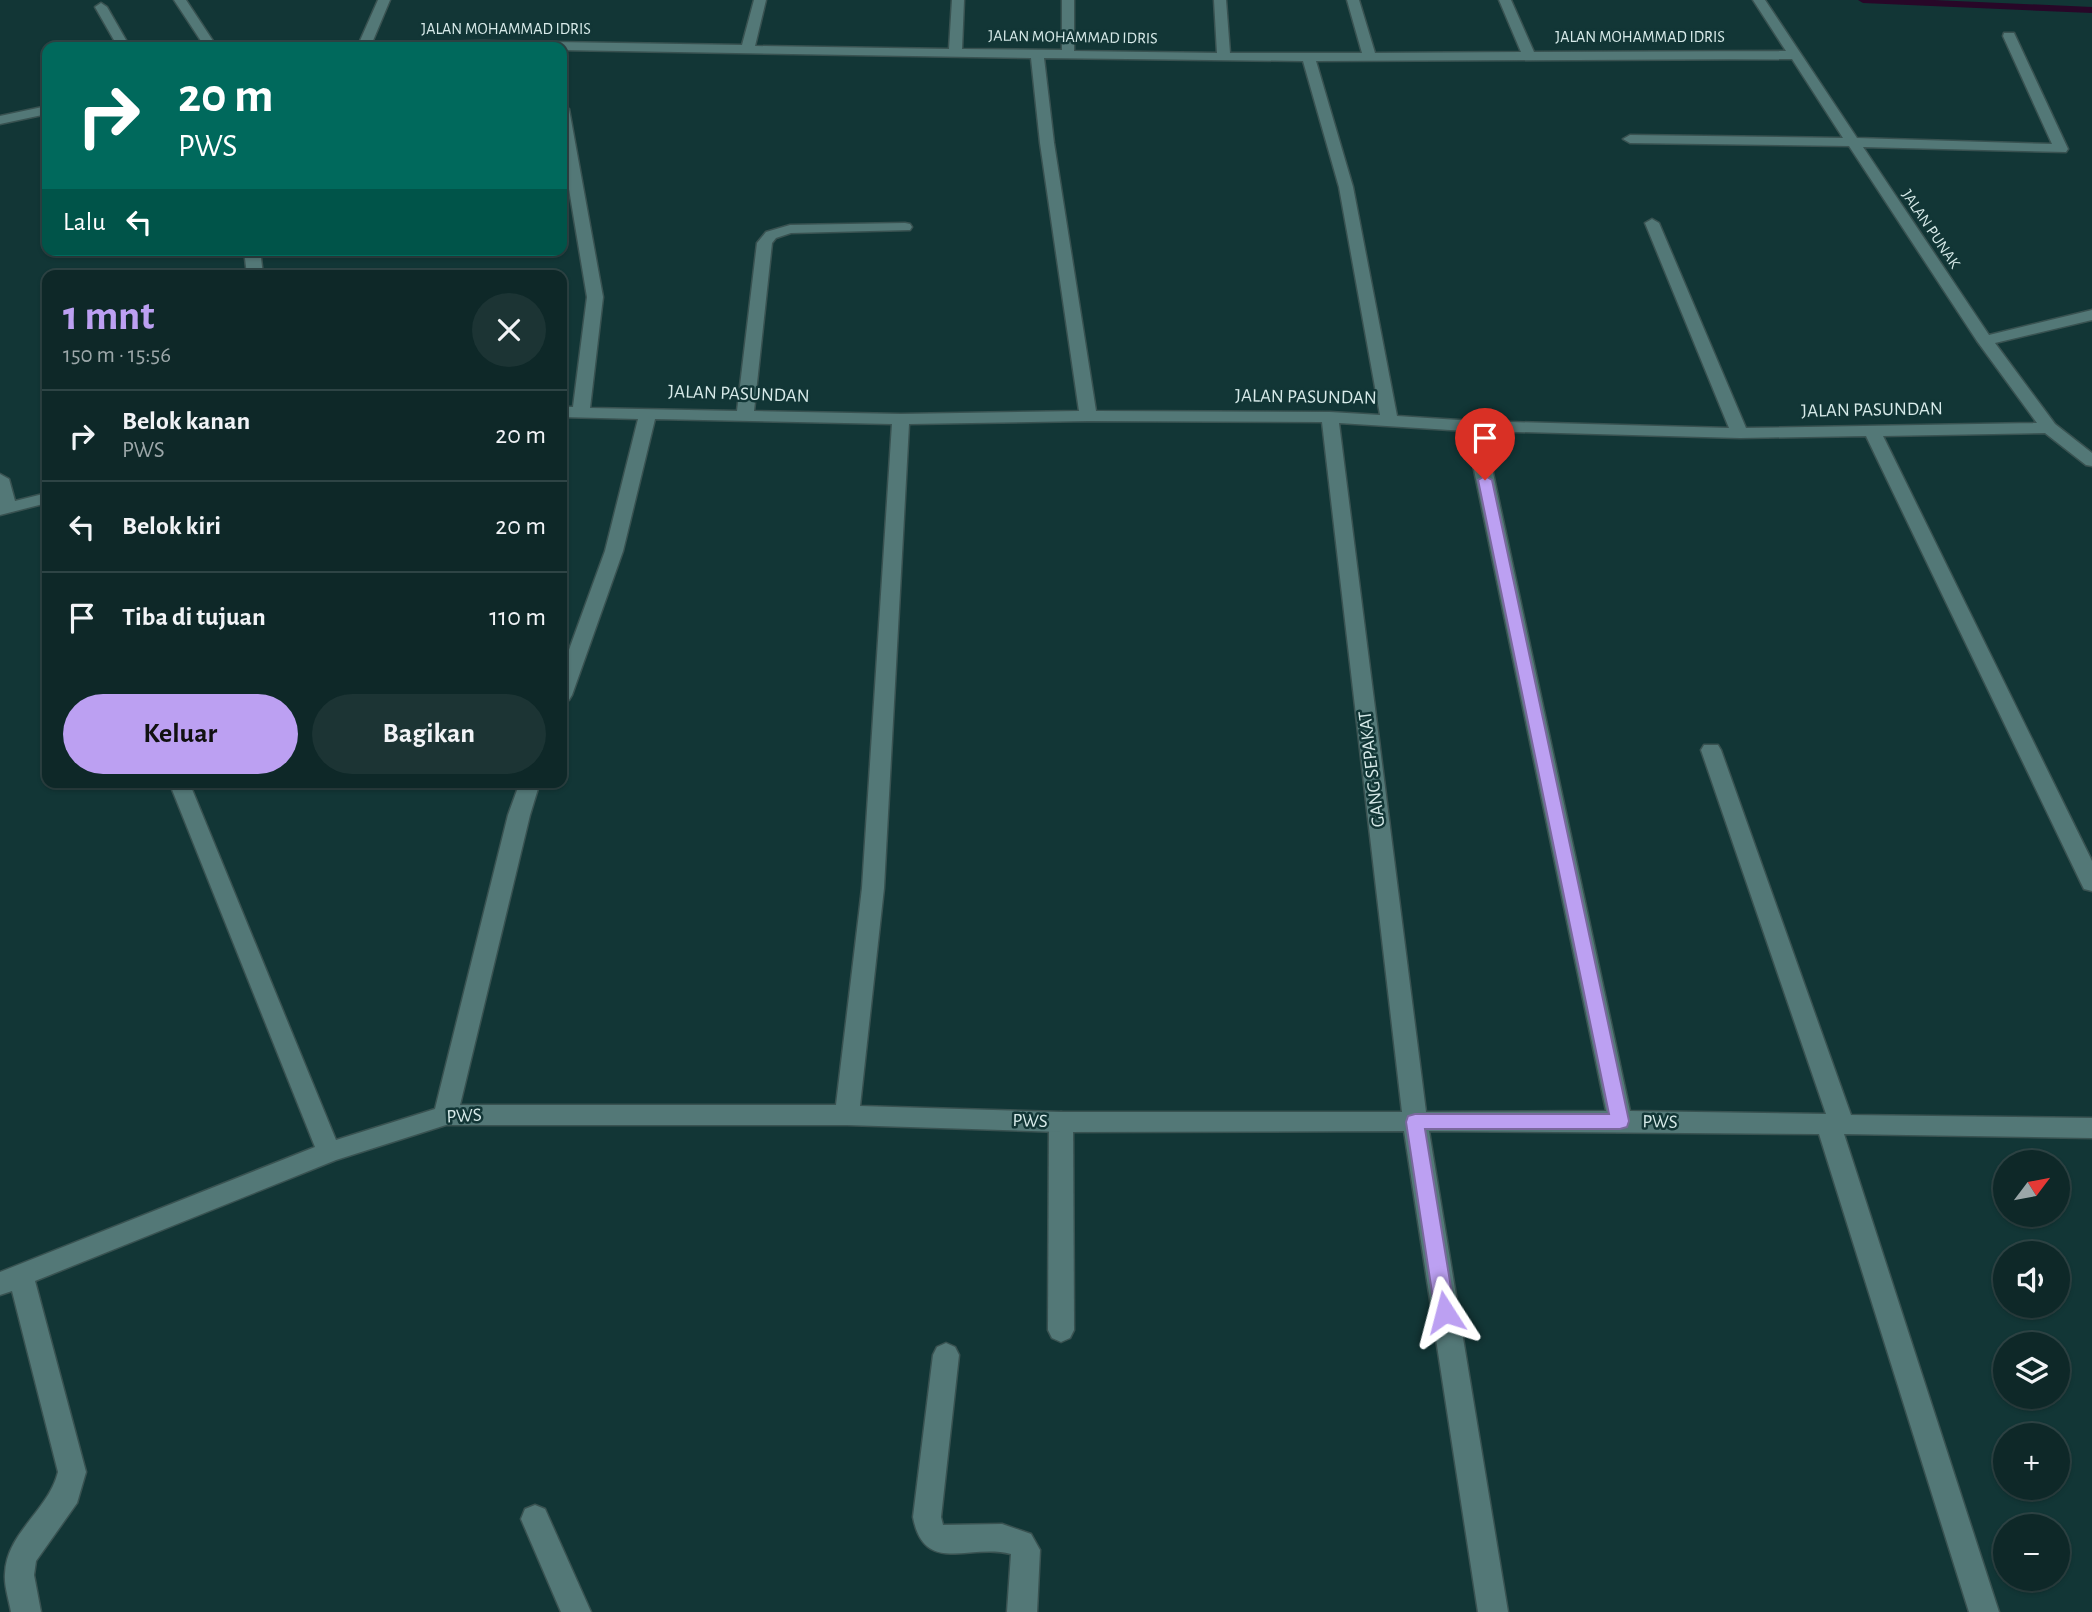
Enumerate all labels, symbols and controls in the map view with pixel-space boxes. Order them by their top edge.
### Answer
street label: JALAN MOHAMMAD IDRIS [421,21,591,37]
street label: JALAN MOHAMMAD IDRIS [988,28,1158,46]
street label: JALAN MOHAMMAD IDRIS [1555,29,1725,45]
icon: right [63,70,154,161]
text: 20 m [178,72,274,121]
text: PWS [178,130,237,162]
street label: JALAN PUNAK [1899,187,1963,271]
icon: left [120,203,158,241]
text: Lalu [63,209,106,235]
button: close [472,293,546,367]
text: 1 mnt [63,295,155,337]
text: 150 m · 15:56 [63,344,171,367]
street label: JALAN PASUNDAN [668,382,810,406]
street label: JALAN PASUNDAN [1235,386,1377,408]
street label: JALAN PASUNDAN [1801,399,1943,421]
text: Belok kanan [122,408,250,434]
pin [1455,408,1515,480]
icon: right [63,417,101,455]
icon: arrive [1466,419,1504,457]
text: 20 m [495,422,546,448]
text: PWS [122,439,165,462]
icon: left [63,508,101,546]
text: Belok kiri [122,513,221,539]
text: 20 m [495,513,546,539]
icon: arrive [63,599,101,637]
text: Tiba di tujuan [122,604,266,630]
text: 110 m [489,604,546,630]
button: Keluar [63,694,298,774]
button: Bagikan [312,694,546,774]
street label: GANG SEPAKAT [1355,710,1389,828]
street label: PWS [446,1106,482,1126]
street label: PWS [1012,1111,1048,1131]
street label: PWS [1642,1112,1678,1132]
north arrow [1993,1150,2070,1227]
map controls [1993,1150,2070,1591]
button: sound [1993,1241,2070,1318]
position arrow [1408,1275,1482,1349]
button: layers [1993,1332,2070,1409]
button: + [1993,1423,2070,1500]
button: − [1993,1514,2070,1591]

